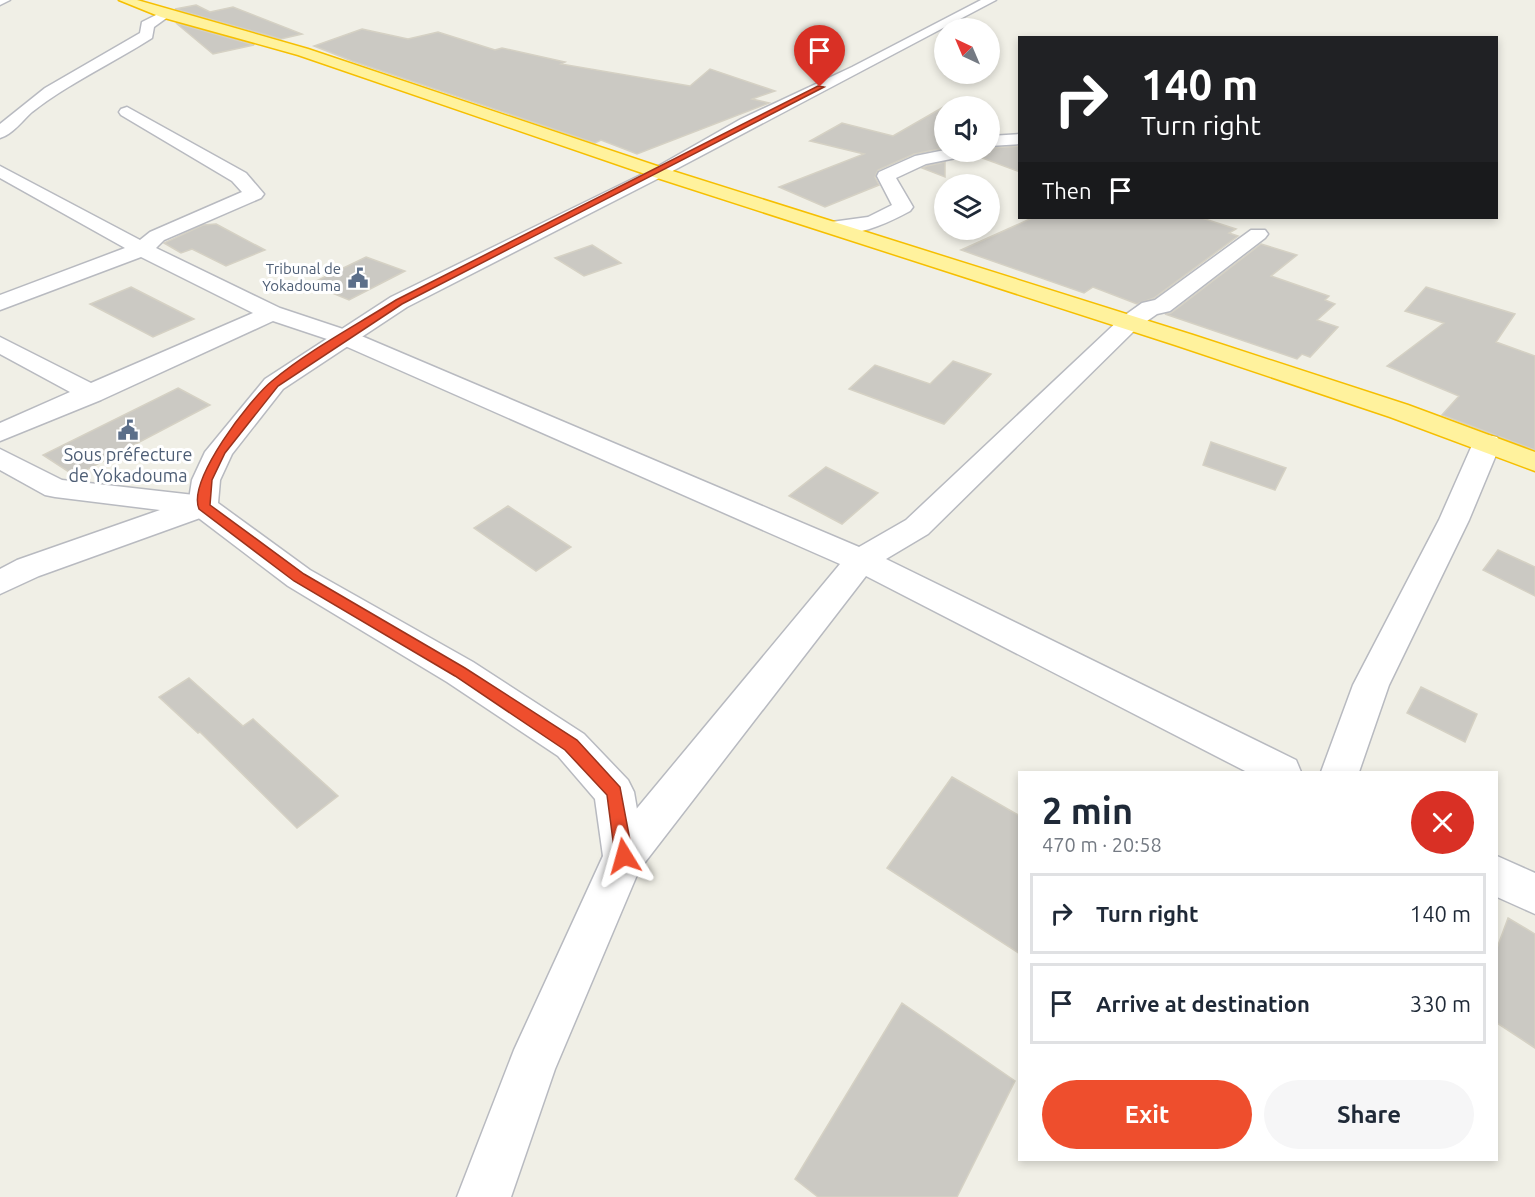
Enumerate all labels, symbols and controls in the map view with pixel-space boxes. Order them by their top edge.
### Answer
north arrow [934,18,1000,84]
map controls [934,18,1000,240]
pin [794,25,845,87]
icon: arrive [803,34,836,67]
icon: right [1042,60,1120,138]
text: 140 m [1141,61,1258,108]
button: sound [934,96,1000,162]
text: Turn right [1141,110,1261,140]
button: layers [934,174,1000,240]
icon: arrive [1104,174,1137,207]
text: Then [1042,178,1092,203]
place label: Tribunal de Yokadouma [262,260,341,294]
public building icon: Tribunal de Yokadouma [346,266,370,290]
public building icon: Sous préfecture de Yokadouma [116,418,140,442]
place label: Sous préfecture de Yokadouma [64,444,192,485]
text: 2 min [1042,790,1133,831]
button: close [1411,791,1474,854]
position arrow [592,824,656,888]
text: 470 m · 20:58 [1042,833,1162,856]
icon: right [1045,897,1078,930]
text: Turn right [1096,901,1198,926]
text: 140 m [1410,901,1471,926]
icon: arrive [1045,987,1078,1020]
text: Arrive at destination [1096,991,1310,1016]
text: 330 m [1410,991,1471,1016]
button: Exit [1042,1080,1252,1149]
button: Share [1264,1080,1474,1149]

